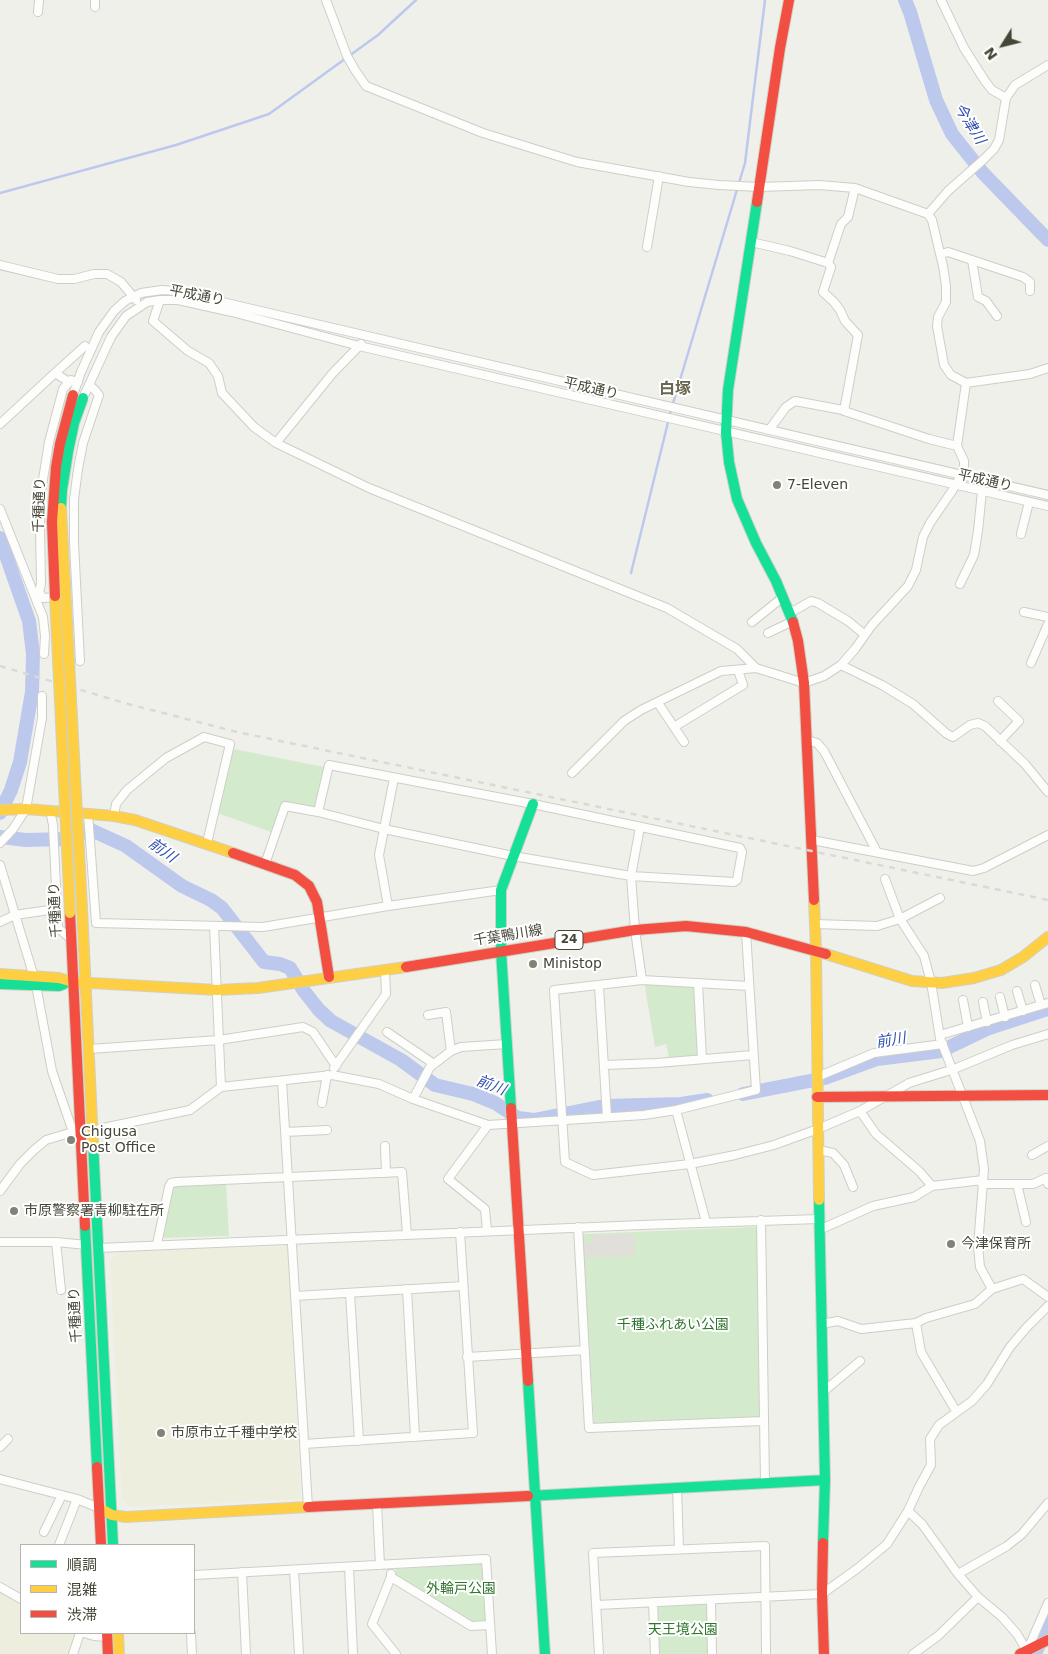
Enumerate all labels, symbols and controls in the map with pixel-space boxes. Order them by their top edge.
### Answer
north arrow [978,20,1028,70]
text: N [981,44,1001,63]
water label: 今津川 [949,100,989,148]
street label: 平成通り [168,282,226,310]
street label: 平成通り [562,375,620,403]
district label: 白塚 [659,380,691,400]
street label: 平成通り [956,467,1014,495]
street label: 千種通り [31,477,49,533]
place label: 7-Eleven [787,477,848,493]
marker: 7-Eleven [771,479,783,491]
water label: 前川 [145,835,179,867]
street label: 千種通り [46,882,66,938]
street label: 千葉鴨川線 [472,922,544,950]
road number: 24 [555,930,583,950]
place label: Ministop [543,956,602,972]
marker: Ministop [527,958,539,970]
water label: 前川 [875,1030,907,1052]
water label: 前川 [474,1072,508,1100]
place label: Chigusa Post Office [81,1124,156,1156]
marker: Chigusa Post Office [65,1134,77,1146]
place label: 市原警察署青柳駐在所 [24,1203,164,1219]
marker: 市原警察署青柳駐在所 [8,1205,20,1217]
place label: 今津保育所 [961,1236,1031,1252]
marker: 今津保育所 [945,1238,957,1250]
street label: 千種通り [66,1287,86,1343]
park label: 千種ふれあい公園 [617,1317,729,1333]
place label: 市原市立千種中学校 [171,1425,297,1441]
marker: 市原市立千種中学校 [155,1427,167,1439]
legend [20,1544,195,1634]
text: 順調 [67,1556,97,1574]
text: 混雑 [67,1581,97,1599]
park label: 外輪戸公園 [426,1581,496,1597]
text: 渋滞 [67,1606,97,1624]
park label: 天王境公園 [648,1622,718,1638]

